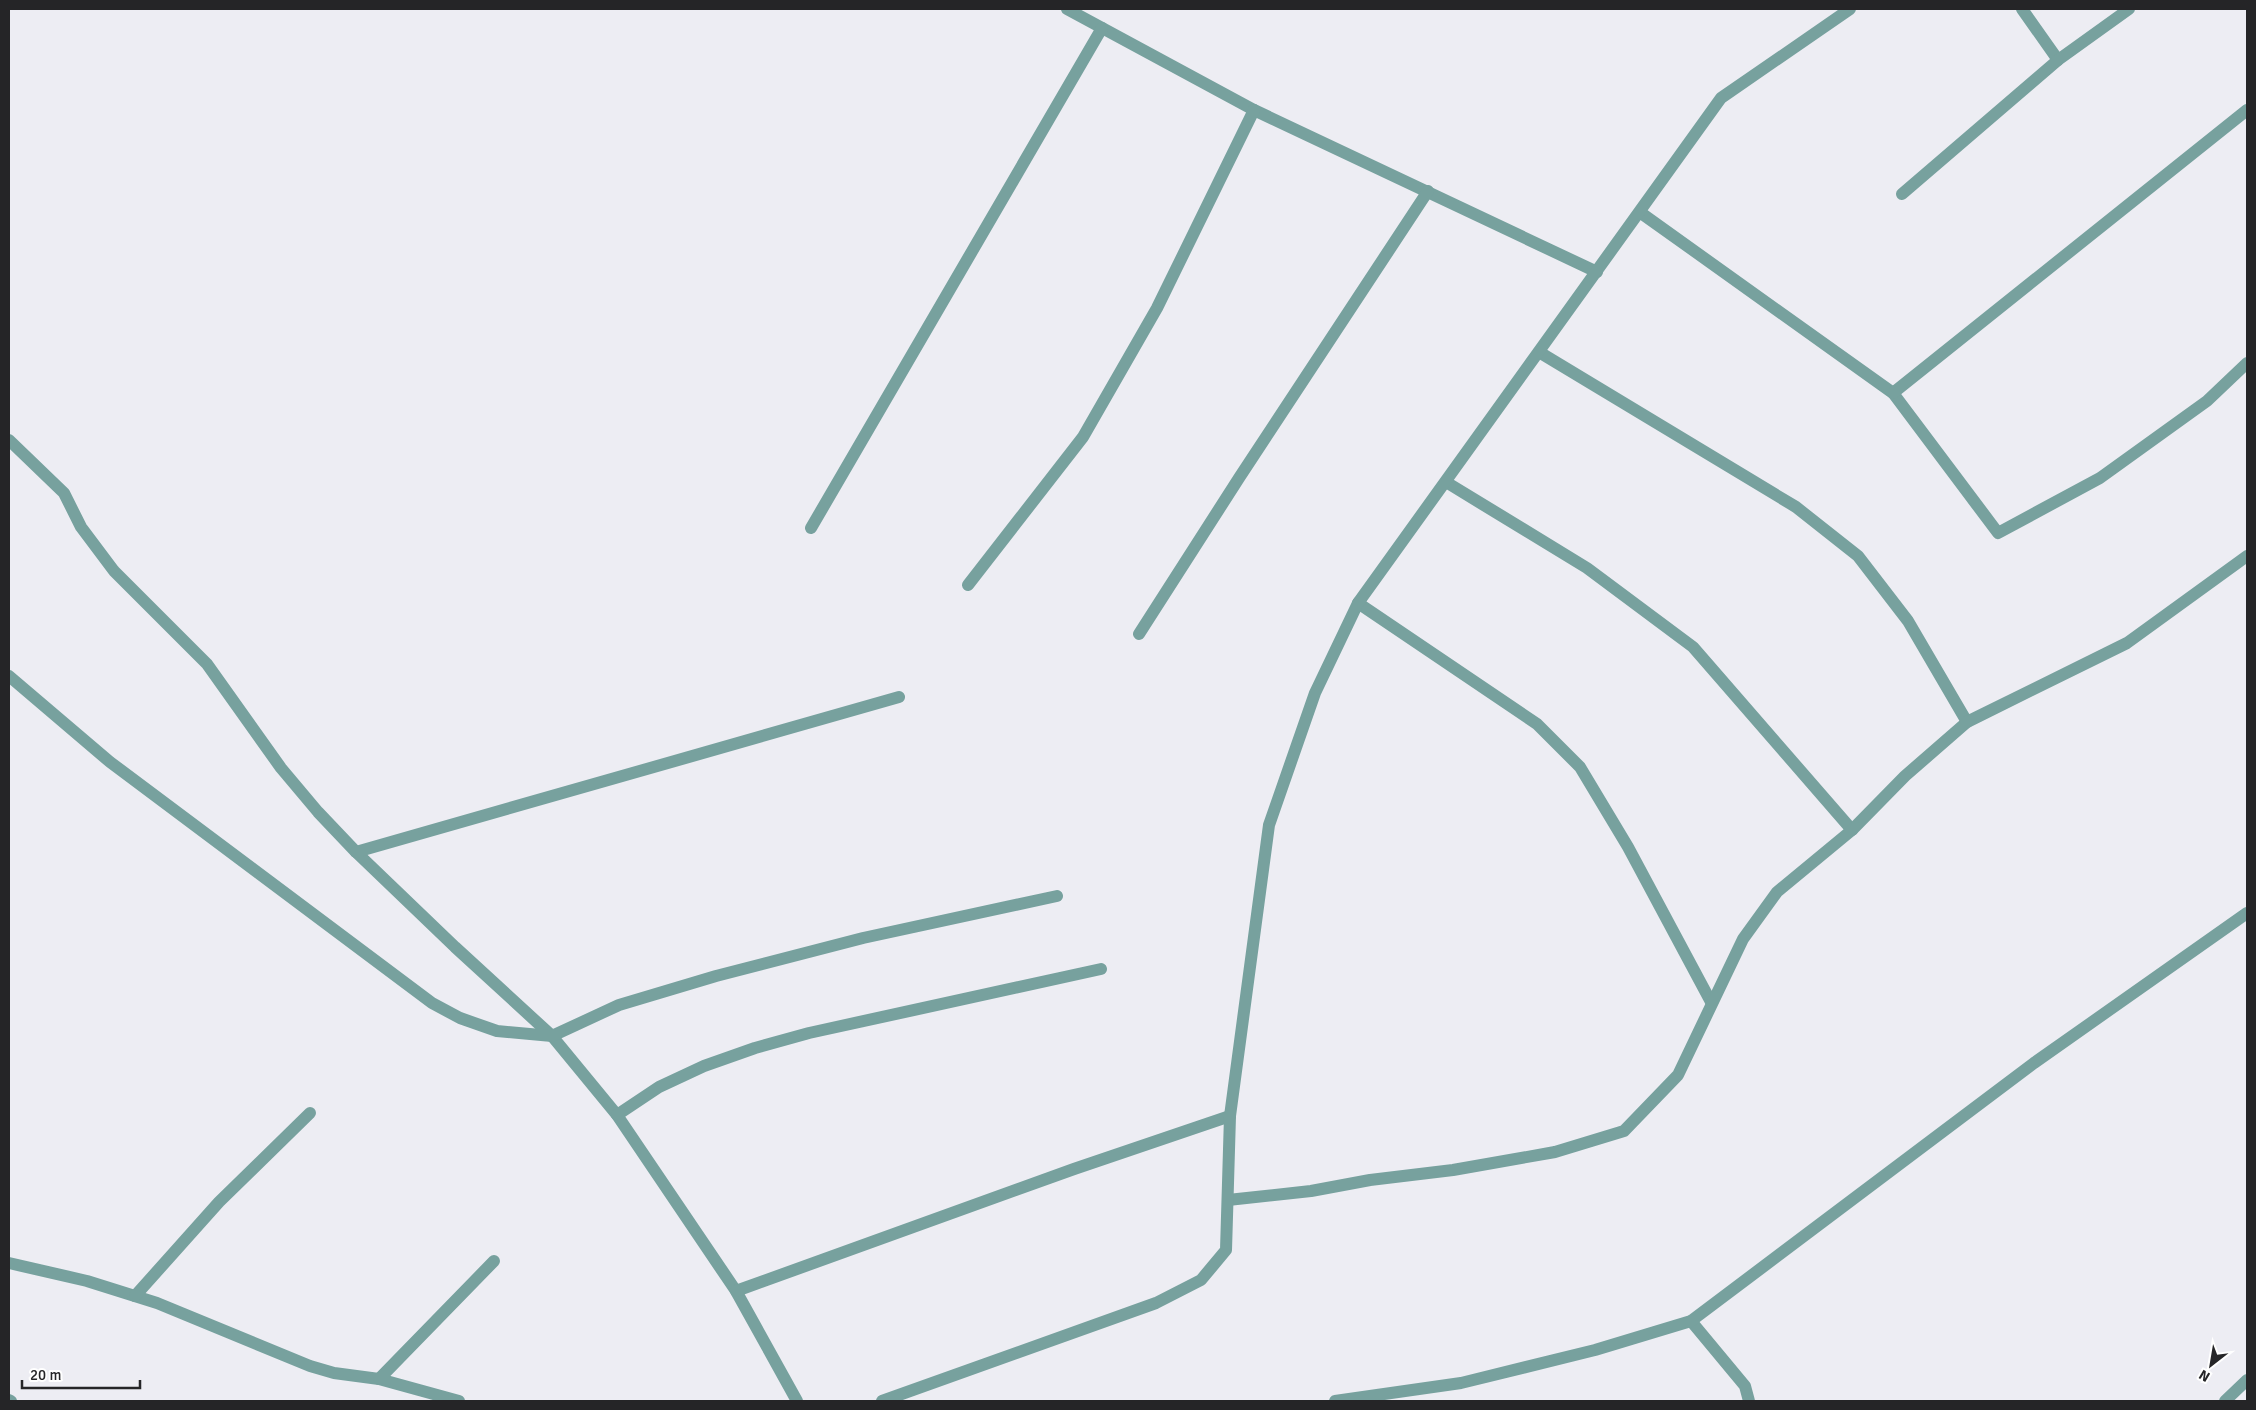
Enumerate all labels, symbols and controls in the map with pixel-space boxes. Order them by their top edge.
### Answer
north arrow [2186,1340,2236,1390]
scale bar [22,1358,140,1390]
text: 20 m [30,1366,61,1384]
text: N [2196,1366,2213,1386]

